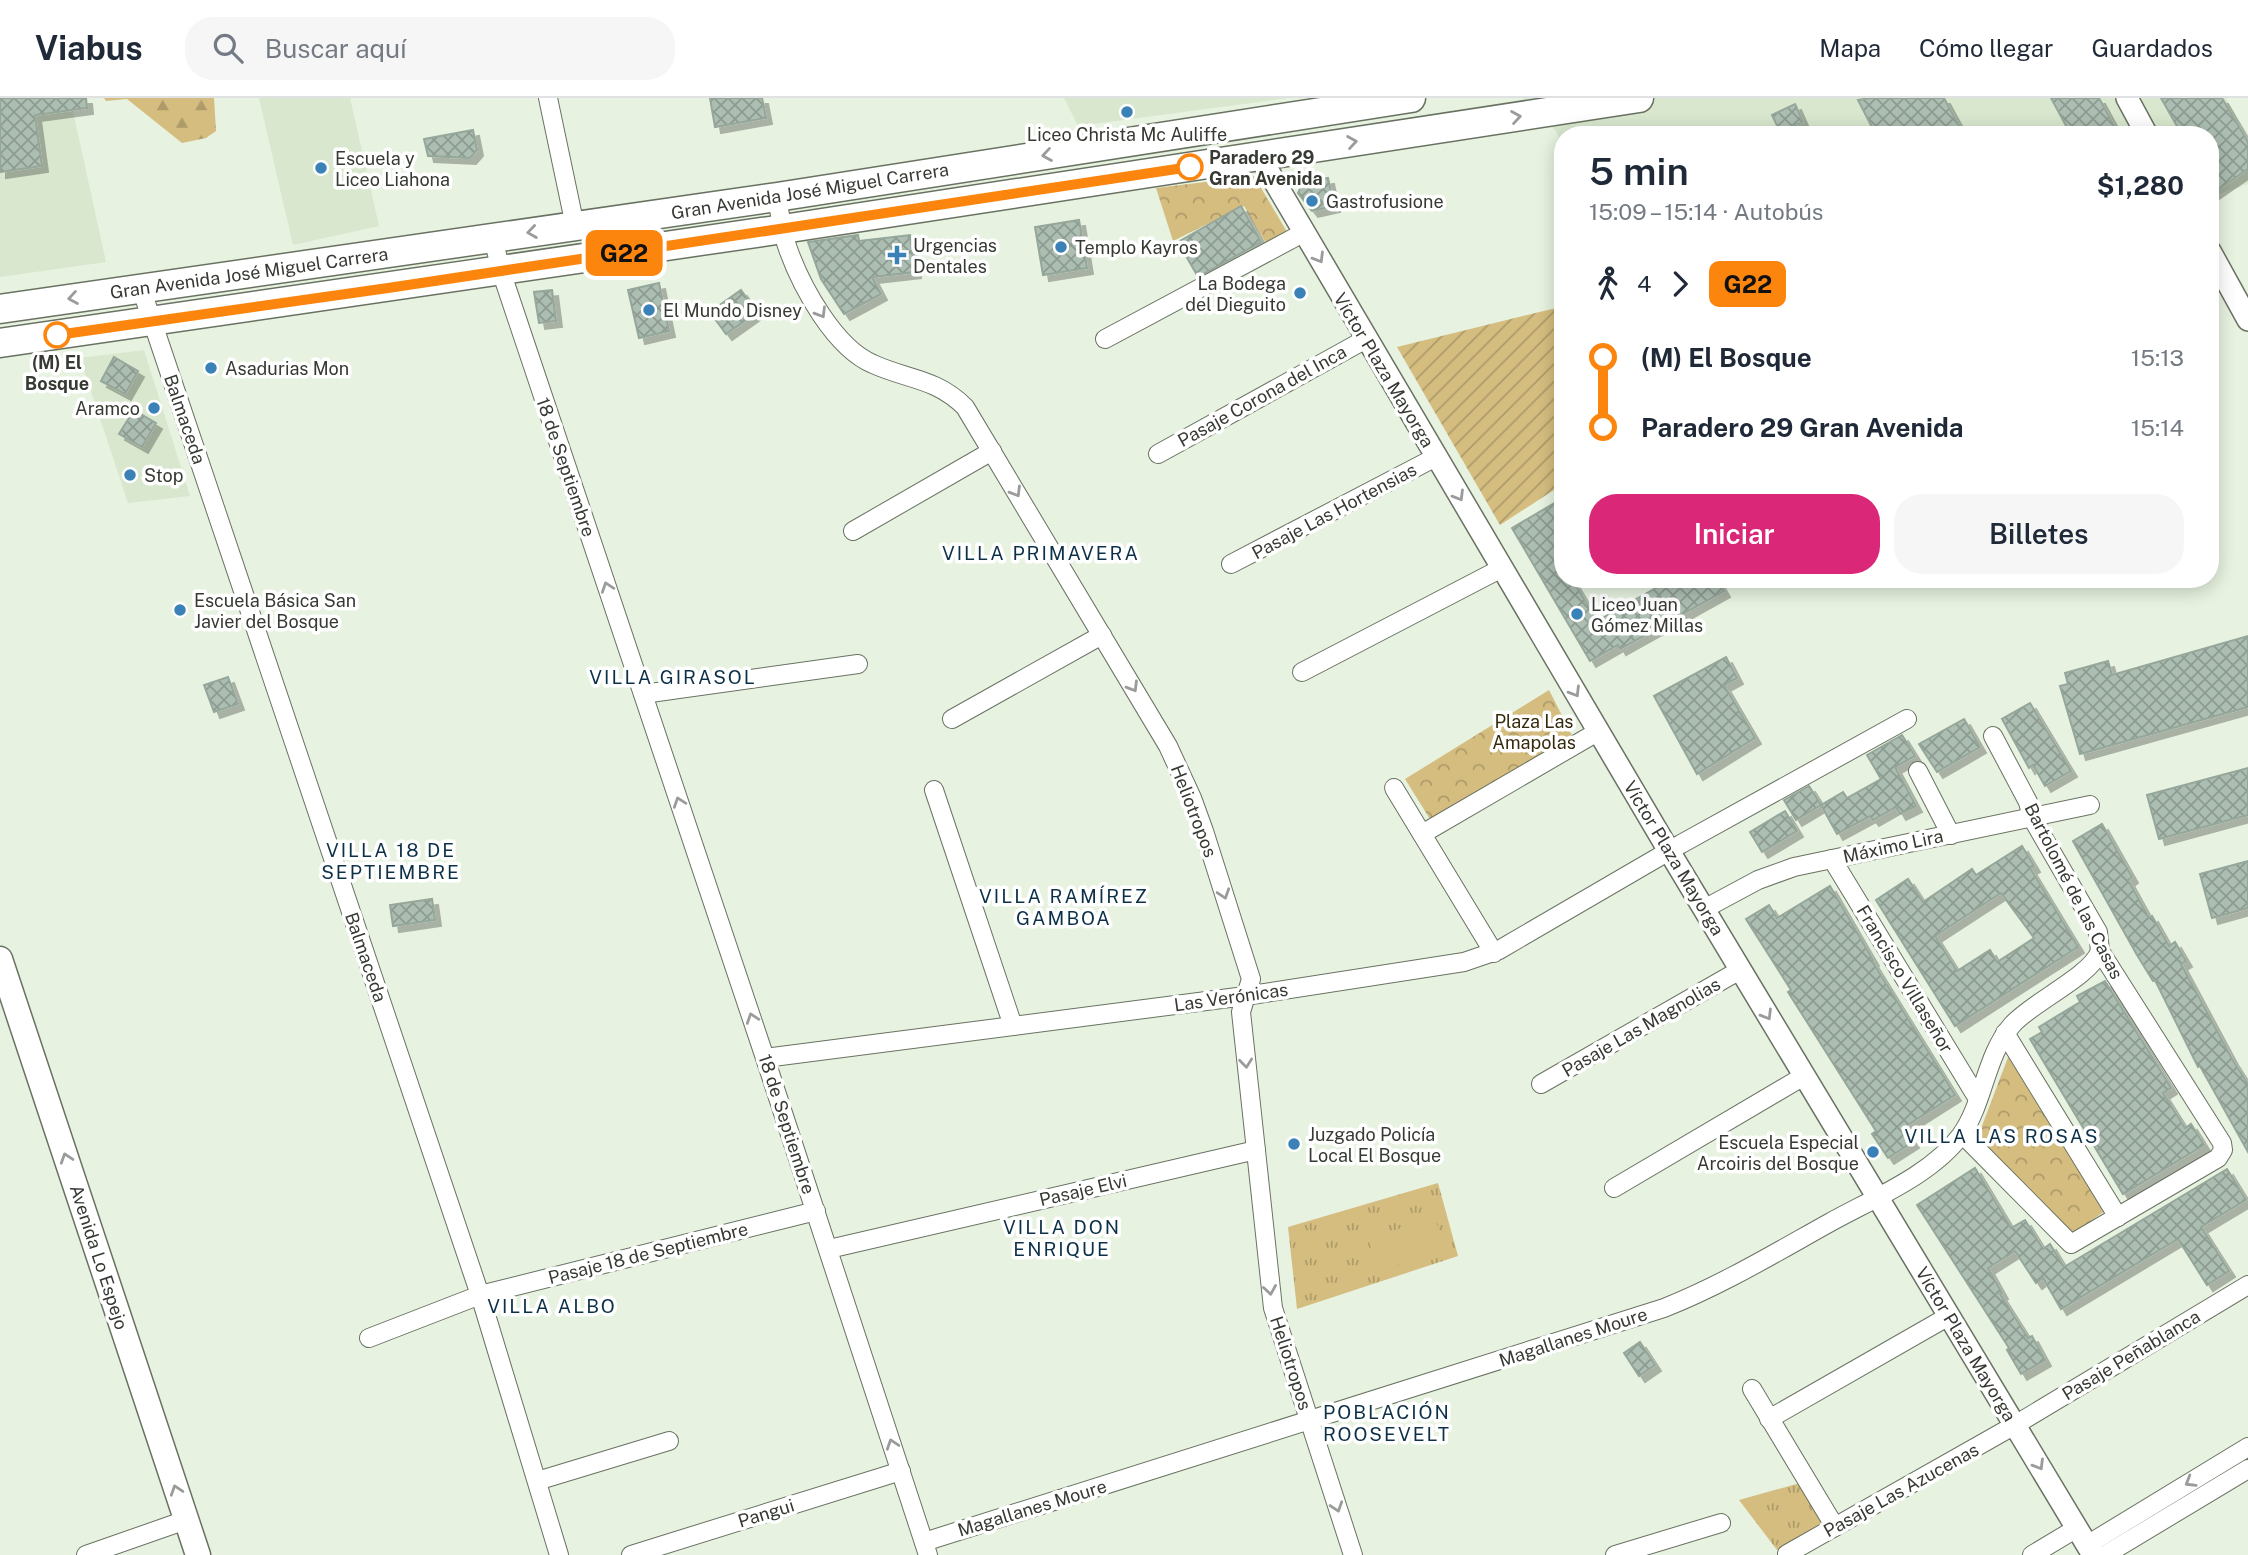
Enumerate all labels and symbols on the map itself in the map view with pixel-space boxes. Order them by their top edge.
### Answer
marker: Liceo Christa Mc Auliffe [1119,104,1135,120]
one-way arrow [1510,110,1522,125]
place label: Liceo Christa Mc Auliffe [1027,124,1227,145]
one-way arrow [1346,135,1358,150]
one-way arrow [1041,147,1053,162]
place label: Paradero 29 Gran Avenida [1209,147,1323,189]
place label: Escuela y Liceo Liahona [335,148,450,190]
marker: Paradero 29 Gran Avenida [1177,154,1203,180]
street label: Gran Avenida José Miguel Carrera [670,159,950,223]
marker: Escuela y Liceo Liahona [313,160,329,176]
place label: Gastrofusione [1326,191,1444,212]
marker: Gastrofusione [1304,193,1320,209]
one-way arrow [526,225,537,240]
line badge: G22 [584,230,664,276]
place label: Urgencias Dentales [913,235,997,277]
place label: Templo Kayros [1075,237,1198,258]
marker: Templo Kayros [1053,239,1069,255]
street label: Gran Avenida José Miguel Carrera [109,243,389,303]
marker: Urgencias Dentales [887,245,907,265]
one-way arrow [1310,251,1323,264]
place label: La Bodega del Dieguito [1185,273,1286,315]
marker: La Bodega del Dieguito [1292,285,1308,301]
street label: Víctor Plaza Mayorga [1330,289,1438,451]
one-way arrow [68,290,79,305]
place label: El Mundo Disney [663,300,802,321]
marker: El Mundo Disney [641,302,657,318]
one-way arrow [813,305,826,318]
marker: (M) El Bosque [44,322,70,348]
street label: Pasaje Corona del Inca [1174,341,1350,451]
place label: (M) El Bosque [25,352,89,394]
place label: Asadurias Mon [225,358,349,379]
marker: Asadurias Mon [203,360,219,376]
street label: Balmaceda [160,371,210,467]
street label: 18 de Septiembre [532,395,600,539]
place label: Aramco [75,398,140,419]
marker: Aramco [146,400,162,416]
street label: Pasaje Las Hortensias [1248,459,1420,563]
place label: Stop [144,465,183,486]
marker: Stop [122,467,138,483]
one-way arrow [1008,484,1021,497]
one-way arrow [1451,489,1464,502]
district label: VILLA PRIMAVERA [942,542,1140,564]
one-way arrow [601,581,615,593]
place label: Escuela Básica San Javier del Bosque [194,590,356,632]
place label: Liceo Juan Gómez Millas [1591,594,1703,636]
marker: Escuela Básica San Javier del Bosque [172,602,188,618]
marker: Liceo Juan Gómez Millas [1569,606,1585,622]
district label: VILLA GIRASOL [589,666,757,688]
one-way arrow [1124,680,1137,693]
one-way arrow [1567,685,1580,698]
park label: Plaza Las Amapolas [1492,711,1576,753]
street label: Heliotropos [1167,762,1221,860]
street label: Víctor Plaza Mayorga [1620,777,1728,939]
one-way arrow [673,797,687,809]
street label: Bartolomé de las Casas [2020,799,2128,983]
street label: Máximo Lira [1841,825,1945,867]
district label: VILLA 18 DE SEPTIEMBRE [321,839,461,883]
district label: VILLA RAMÍREZ GAMBOA [979,885,1149,929]
one-way arrow [1216,888,1230,900]
street label: Francisco Villaseñor [1853,901,1957,1057]
street label: Balmaceda [341,909,391,1005]
street label: Pasaje Las Magnolias [1558,973,1724,1081]
street label: Las Verónicas [1173,979,1289,1015]
one-way arrow [1759,1007,1772,1020]
one-way arrow [746,1012,760,1025]
street label: 18 de Septiembre [754,1051,820,1197]
one-way arrow [1239,1058,1254,1069]
place label: Juzgado Policía Local El Bosque [1308,1124,1441,1166]
district label: VILLA LAS ROSAS [1904,1125,2100,1147]
place label: Escuela Especial Arcoiris del Bosque [1697,1132,1859,1174]
marker: Juzgado Policía Local El Bosque [1286,1136,1302,1152]
marker: Escuela Especial Arcoiris del Bosque [1865,1144,1881,1160]
one-way arrow [60,1152,74,1165]
street label: Pasaje Elvi [1037,1170,1129,1210]
street label: Avenida Lo Espejo [66,1182,132,1332]
district label: VILLA DON ENRIQUE [1003,1216,1121,1260]
street label: Pasaje 18 de Septiembre [546,1218,750,1288]
street label: Víctor Plaza Mayorga [1912,1263,2020,1425]
one-way arrow [1263,1284,1278,1295]
district label: VILLA ALBO [487,1295,617,1317]
street label: Magallanes Moure [1496,1303,1650,1371]
street label: Pasaje Peñablanca [2058,1305,2204,1405]
street label: Heliotropos [1266,1313,1316,1413]
district label: POBLACIÓN ROOSEVELT [1323,1401,1451,1445]
one-way arrow [886,1438,900,1450]
street label: Pasaje Las Azucenas [1820,1439,1982,1541]
one-way arrow [2030,1457,2043,1470]
one-way arrow [2184,1474,2197,1487]
street label: Magallanes Moure [955,1475,1109,1541]
one-way arrow [170,1485,185,1497]
street label: Pangui [735,1495,797,1531]
one-way arrow [1329,1500,1343,1513]

